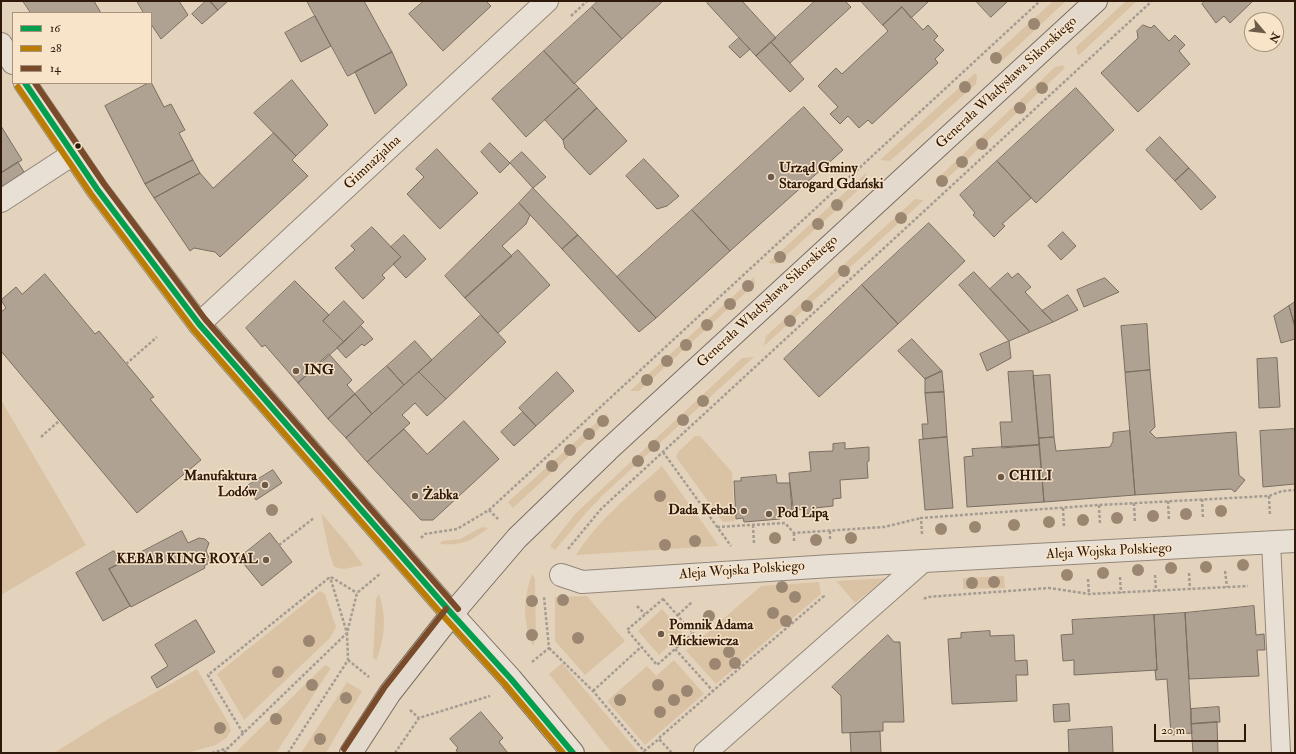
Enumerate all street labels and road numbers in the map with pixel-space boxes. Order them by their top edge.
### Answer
street label: Generała Władysława Sikorskiego [933,13,1081,153]
street label: Gimnazjalna [341,132,405,194]
street label: Generała Władysława Sikorskiego [694,232,842,372]
street label: Aleja Wojska Polskiego [1046,540,1172,564]
street label: Aleja Wojska Polskiego [679,558,805,584]

